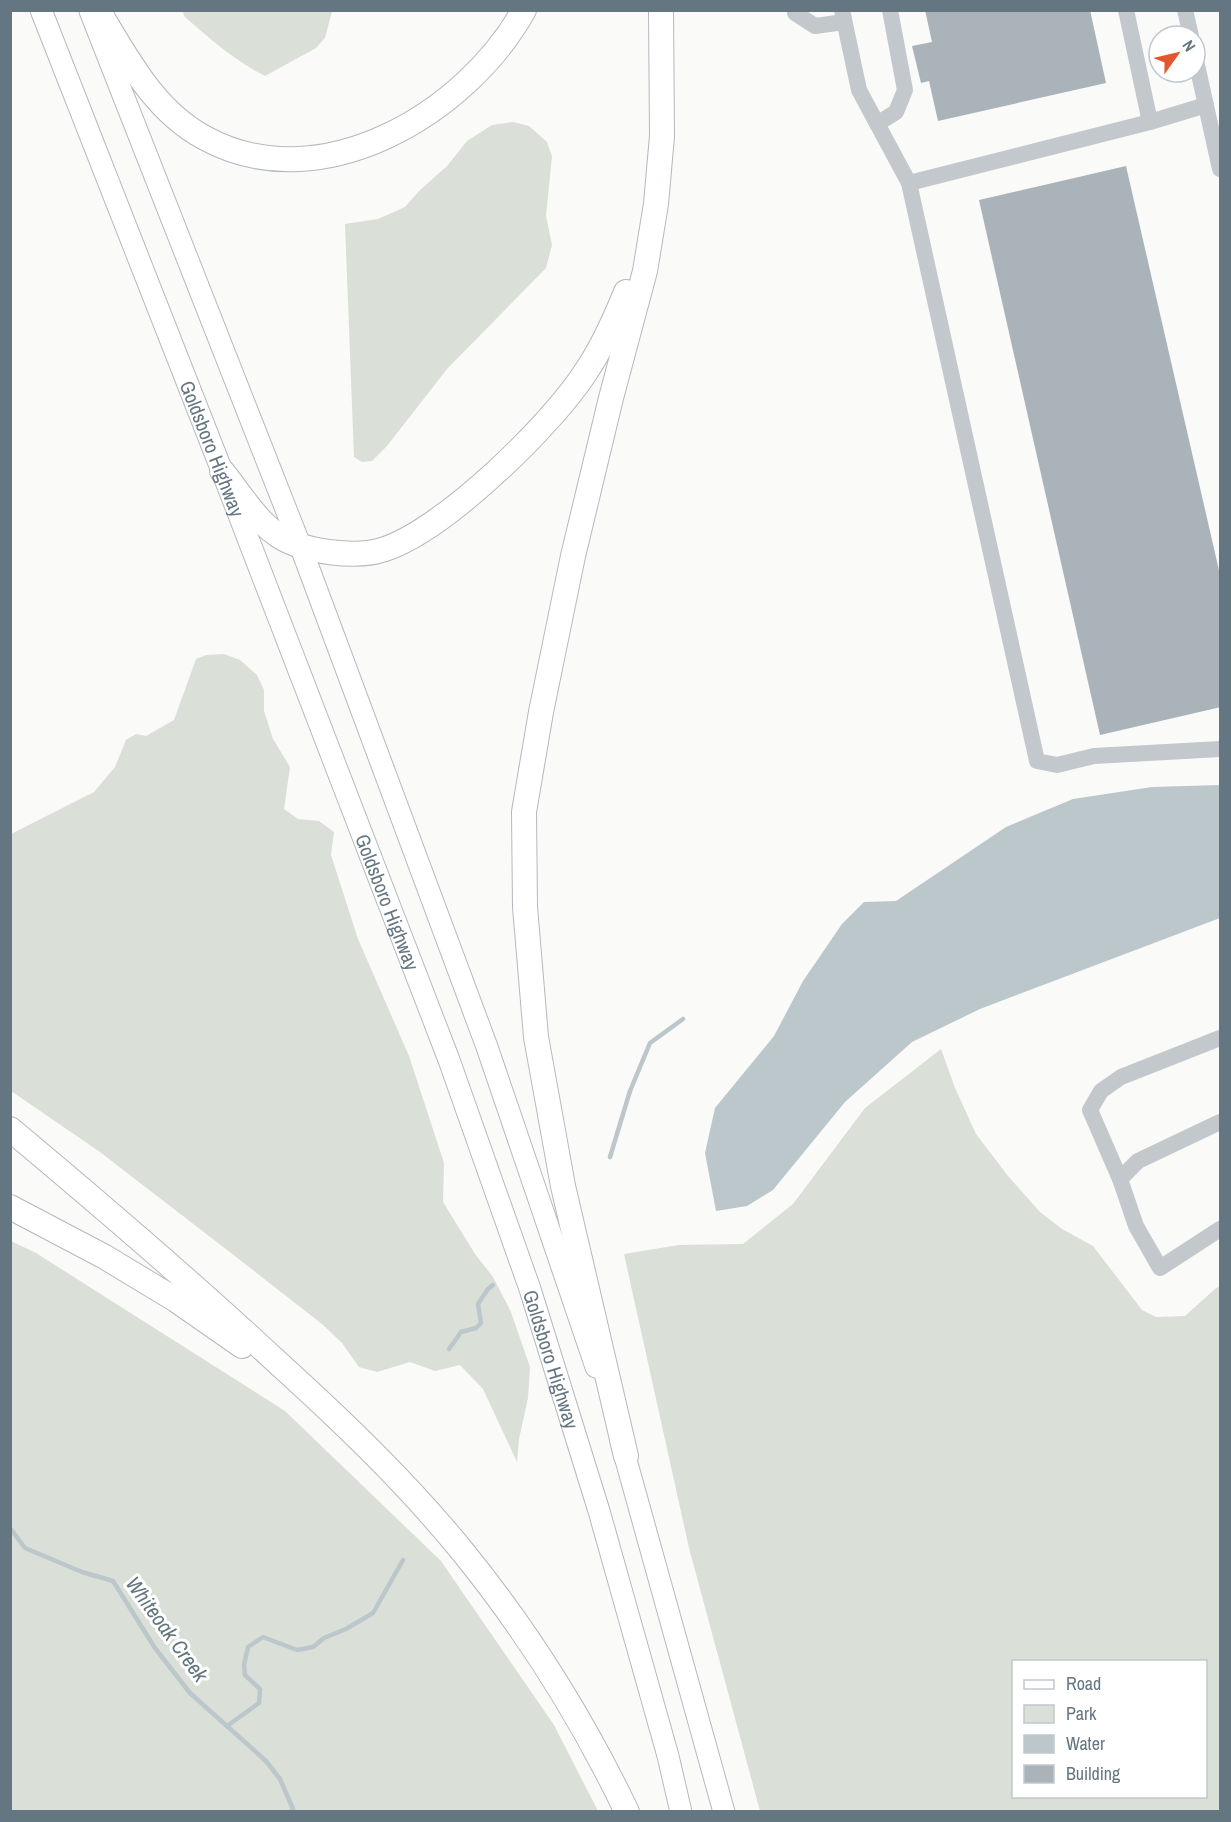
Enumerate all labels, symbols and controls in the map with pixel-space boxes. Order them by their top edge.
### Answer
north arrow [1147,24,1207,84]
text: N [1178,36,1201,56]
street label: Goldsboro Highway [174,376,252,521]
street label: Goldsboro Highway [350,830,427,975]
street label: Goldsboro Highway [518,1286,586,1433]
water label: Whiteoak Creek [119,1571,216,1689]
legend [1012,1660,1207,1798]
text: Road [1066,1671,1101,1696]
text: Park [1066,1701,1097,1726]
text: Water [1066,1731,1105,1756]
text: Building [1066,1761,1121,1786]

